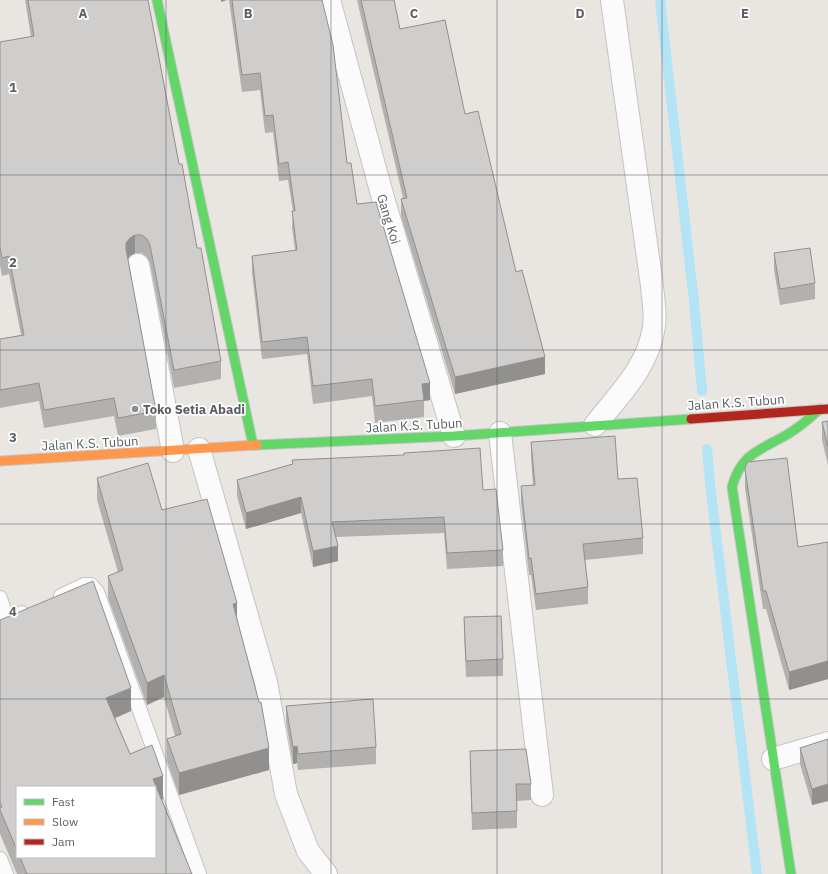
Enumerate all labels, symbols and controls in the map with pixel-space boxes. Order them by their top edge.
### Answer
text: A [79,5,88,22]
text: B [244,5,253,22]
text: C [410,5,419,22]
text: D [575,5,585,22]
text: E [741,5,749,22]
text: 1 [9,79,17,96]
street label: Gang Koi [373,192,404,246]
text: 2 [9,254,17,271]
street label: Jalan K.S. Tubun [687,391,785,414]
place label: Toko Setia Abadi [143,401,245,418]
marker: Toko Setia Abadi [130,404,140,414]
street label: Jalan K.S. Tubun [365,414,463,437]
text: 3 [9,429,17,446]
street label: Jalan K.S. Tubun [41,432,139,455]
text: 4 [9,603,17,620]
legend [16,786,156,858]
text: Fast [52,794,75,809]
text: Slow [52,814,78,829]
text: Jam [52,834,75,849]

